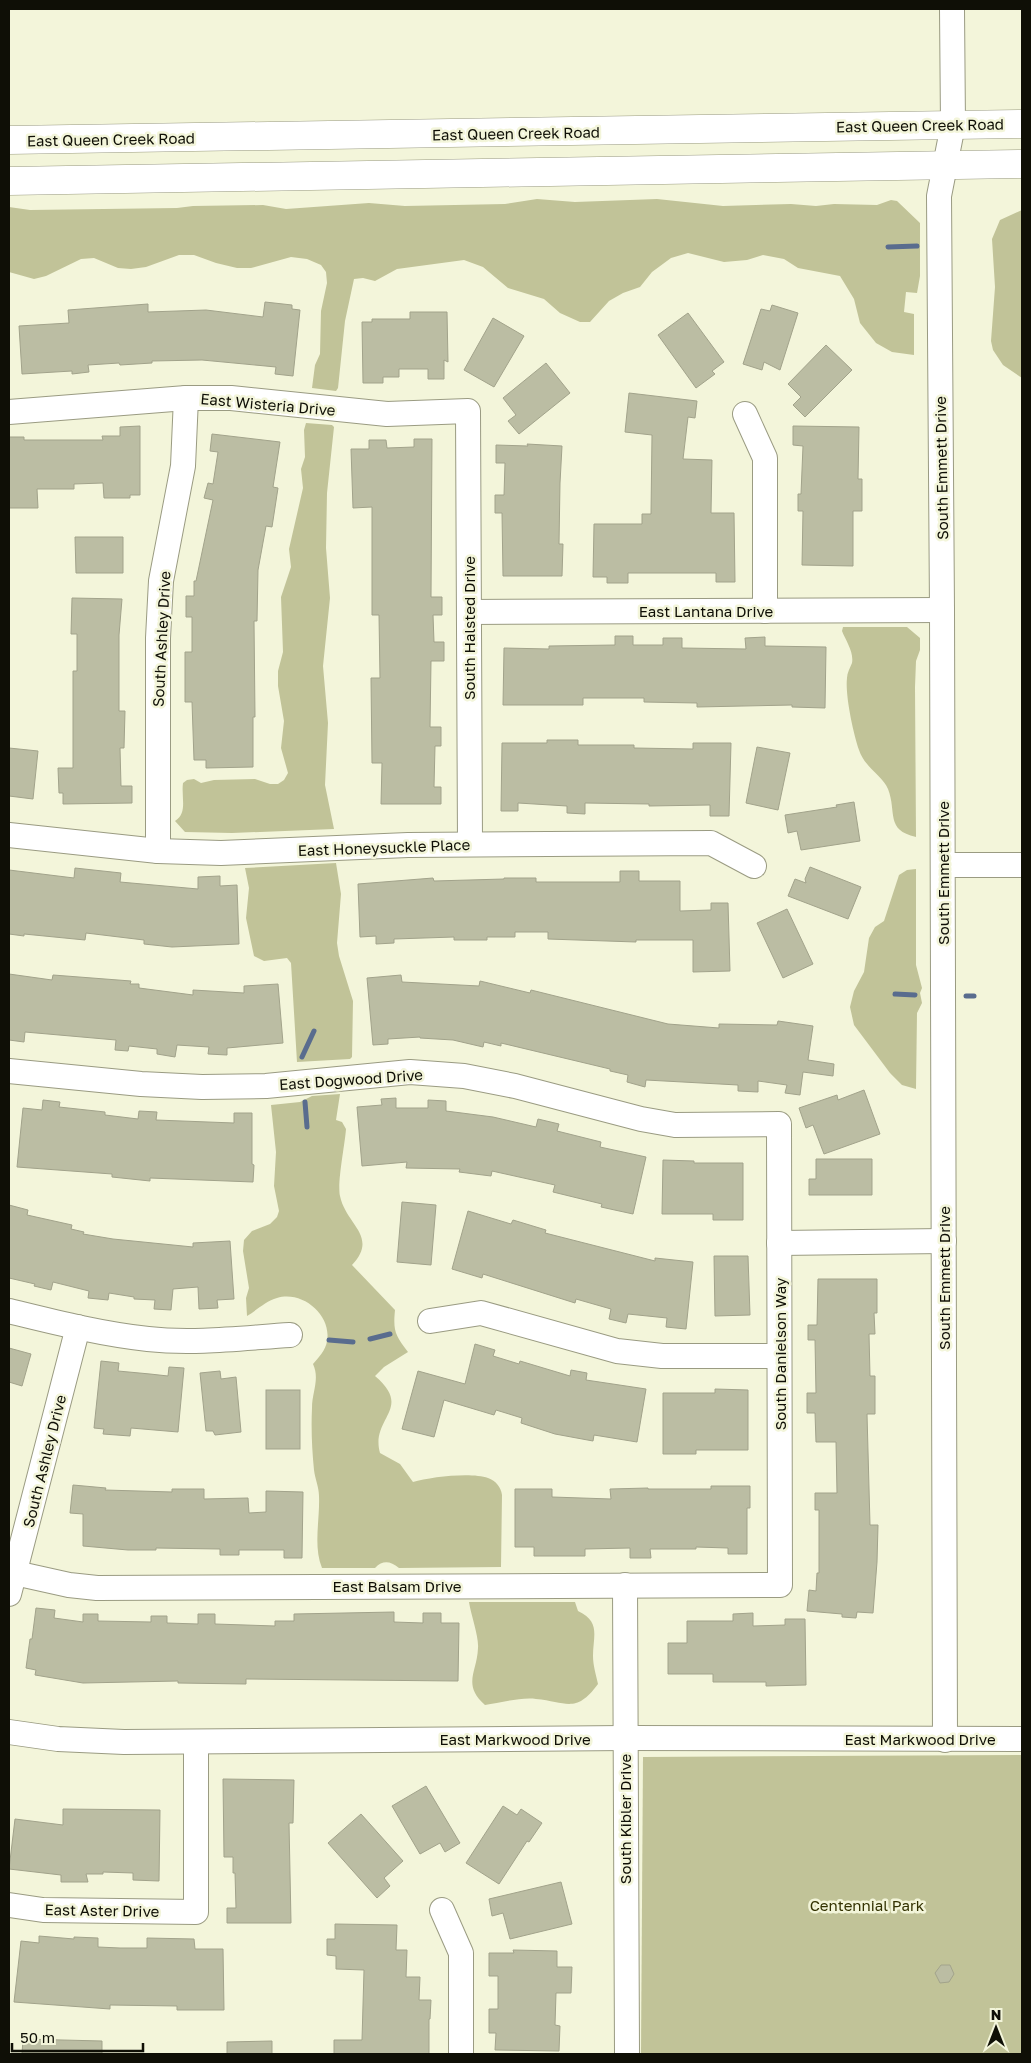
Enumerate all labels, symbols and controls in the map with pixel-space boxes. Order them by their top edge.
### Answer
street label: East Queen Creek Road [836,115,1004,135]
street label: East Queen Creek Road [432,123,600,143]
street label: East Queen Creek Road [27,129,195,149]
street label: East Wisteria Drive [200,389,337,419]
street label: South Emmett Drive [931,396,951,540]
street label: South Halsted Drive [460,556,478,700]
street label: South Ashley Drive [148,570,174,707]
street label: East Lantana Drive [639,602,774,620]
street label: South Emmett Drive [934,801,952,945]
street label: East Honeysuckle Place [298,835,471,859]
street label: East Dogwood Drive [279,1065,424,1093]
street label: South Emmett Drive [935,1206,953,1350]
street label: South Danielson Way [771,1277,789,1430]
street label: South Ashley Drive [19,1392,69,1529]
street label: East Balsam Drive [332,1577,462,1595]
street label: East Markwood Drive [439,1730,591,1748]
street label: East Markwood Drive [844,1730,996,1748]
street label: South Kibler Drive [616,1754,634,1884]
park label: Centennial Park [810,1896,925,1914]
street label: East Aster Drive [45,1900,160,1920]
north arrow [971,2003,1021,2053]
text: N [991,2006,1001,2023]
scale bar [12,2020,144,2052]
text: 50 m [20,2028,55,2046]

